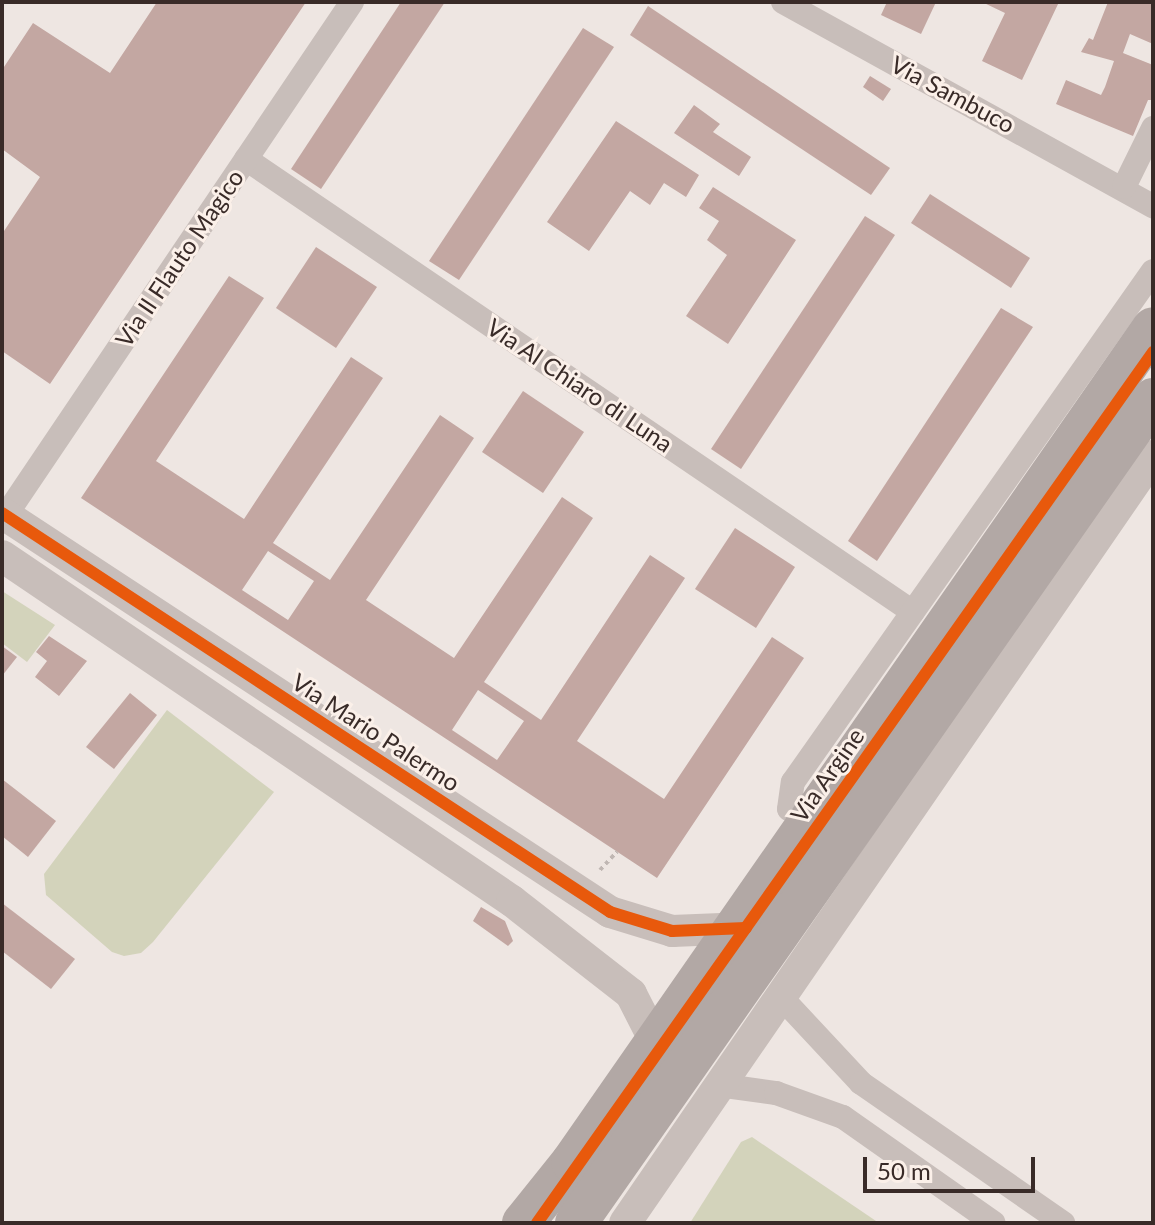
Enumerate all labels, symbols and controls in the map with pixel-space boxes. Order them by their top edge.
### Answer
street label: Via Sambuco [886,49,1020,139]
street label: Via Il Flauto Magico [109,164,249,352]
street label: Via Al Chiaro di Luna [481,312,679,458]
street label: Via Mario Palermo [287,667,465,797]
street label: Via Argine [784,722,870,828]
scale bar [867,1141,1039,1191]
text: 50 m [877,1156,931,1185]

